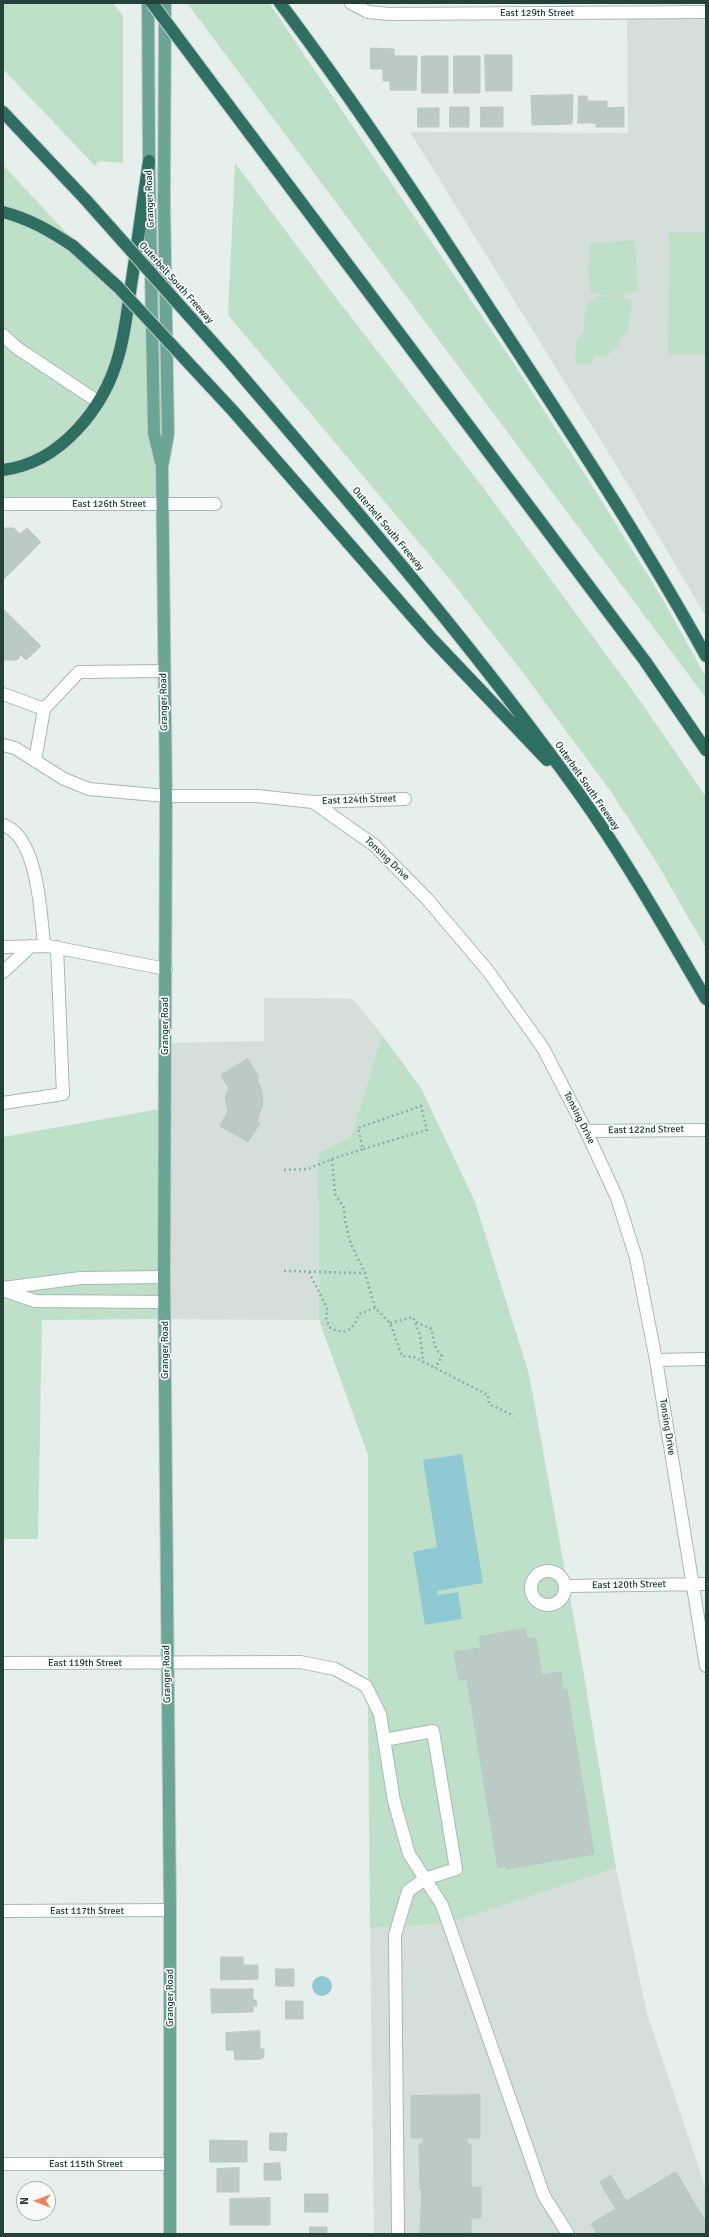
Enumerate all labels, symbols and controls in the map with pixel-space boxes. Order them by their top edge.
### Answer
street label: East 129th Street [500,7,574,19]
street label: Granger Road [143,170,157,228]
street label: Outerbelt South Freeway [136,240,216,326]
street label: Outerbelt South Freeway [350,485,426,573]
street label: East 126th Street [72,498,146,510]
street label: Granger Road [157,673,171,731]
street label: Outerbelt South Freeway [552,739,622,833]
street label: East 124th Street [322,793,396,807]
street label: Tonsing Drive [362,835,412,883]
street label: Granger Road [159,997,171,1055]
street label: Tonsing Drive [561,1090,597,1146]
street label: East 122nd Street [608,1123,684,1137]
street label: Granger Road [159,1321,171,1379]
street label: Tonsing Drive [657,1398,677,1456]
street label: East 120th Street [592,1578,666,1592]
street label: Granger Road [160,1645,174,1703]
street label: East 119th Street [48,1657,122,1669]
street label: East 117th Street [50,1905,124,1917]
street label: Granger Road [164,1969,176,2027]
street label: East 115th Street [49,2158,123,2170]
north arrow [16,2181,56,2221]
text: N [18,2197,31,2205]

